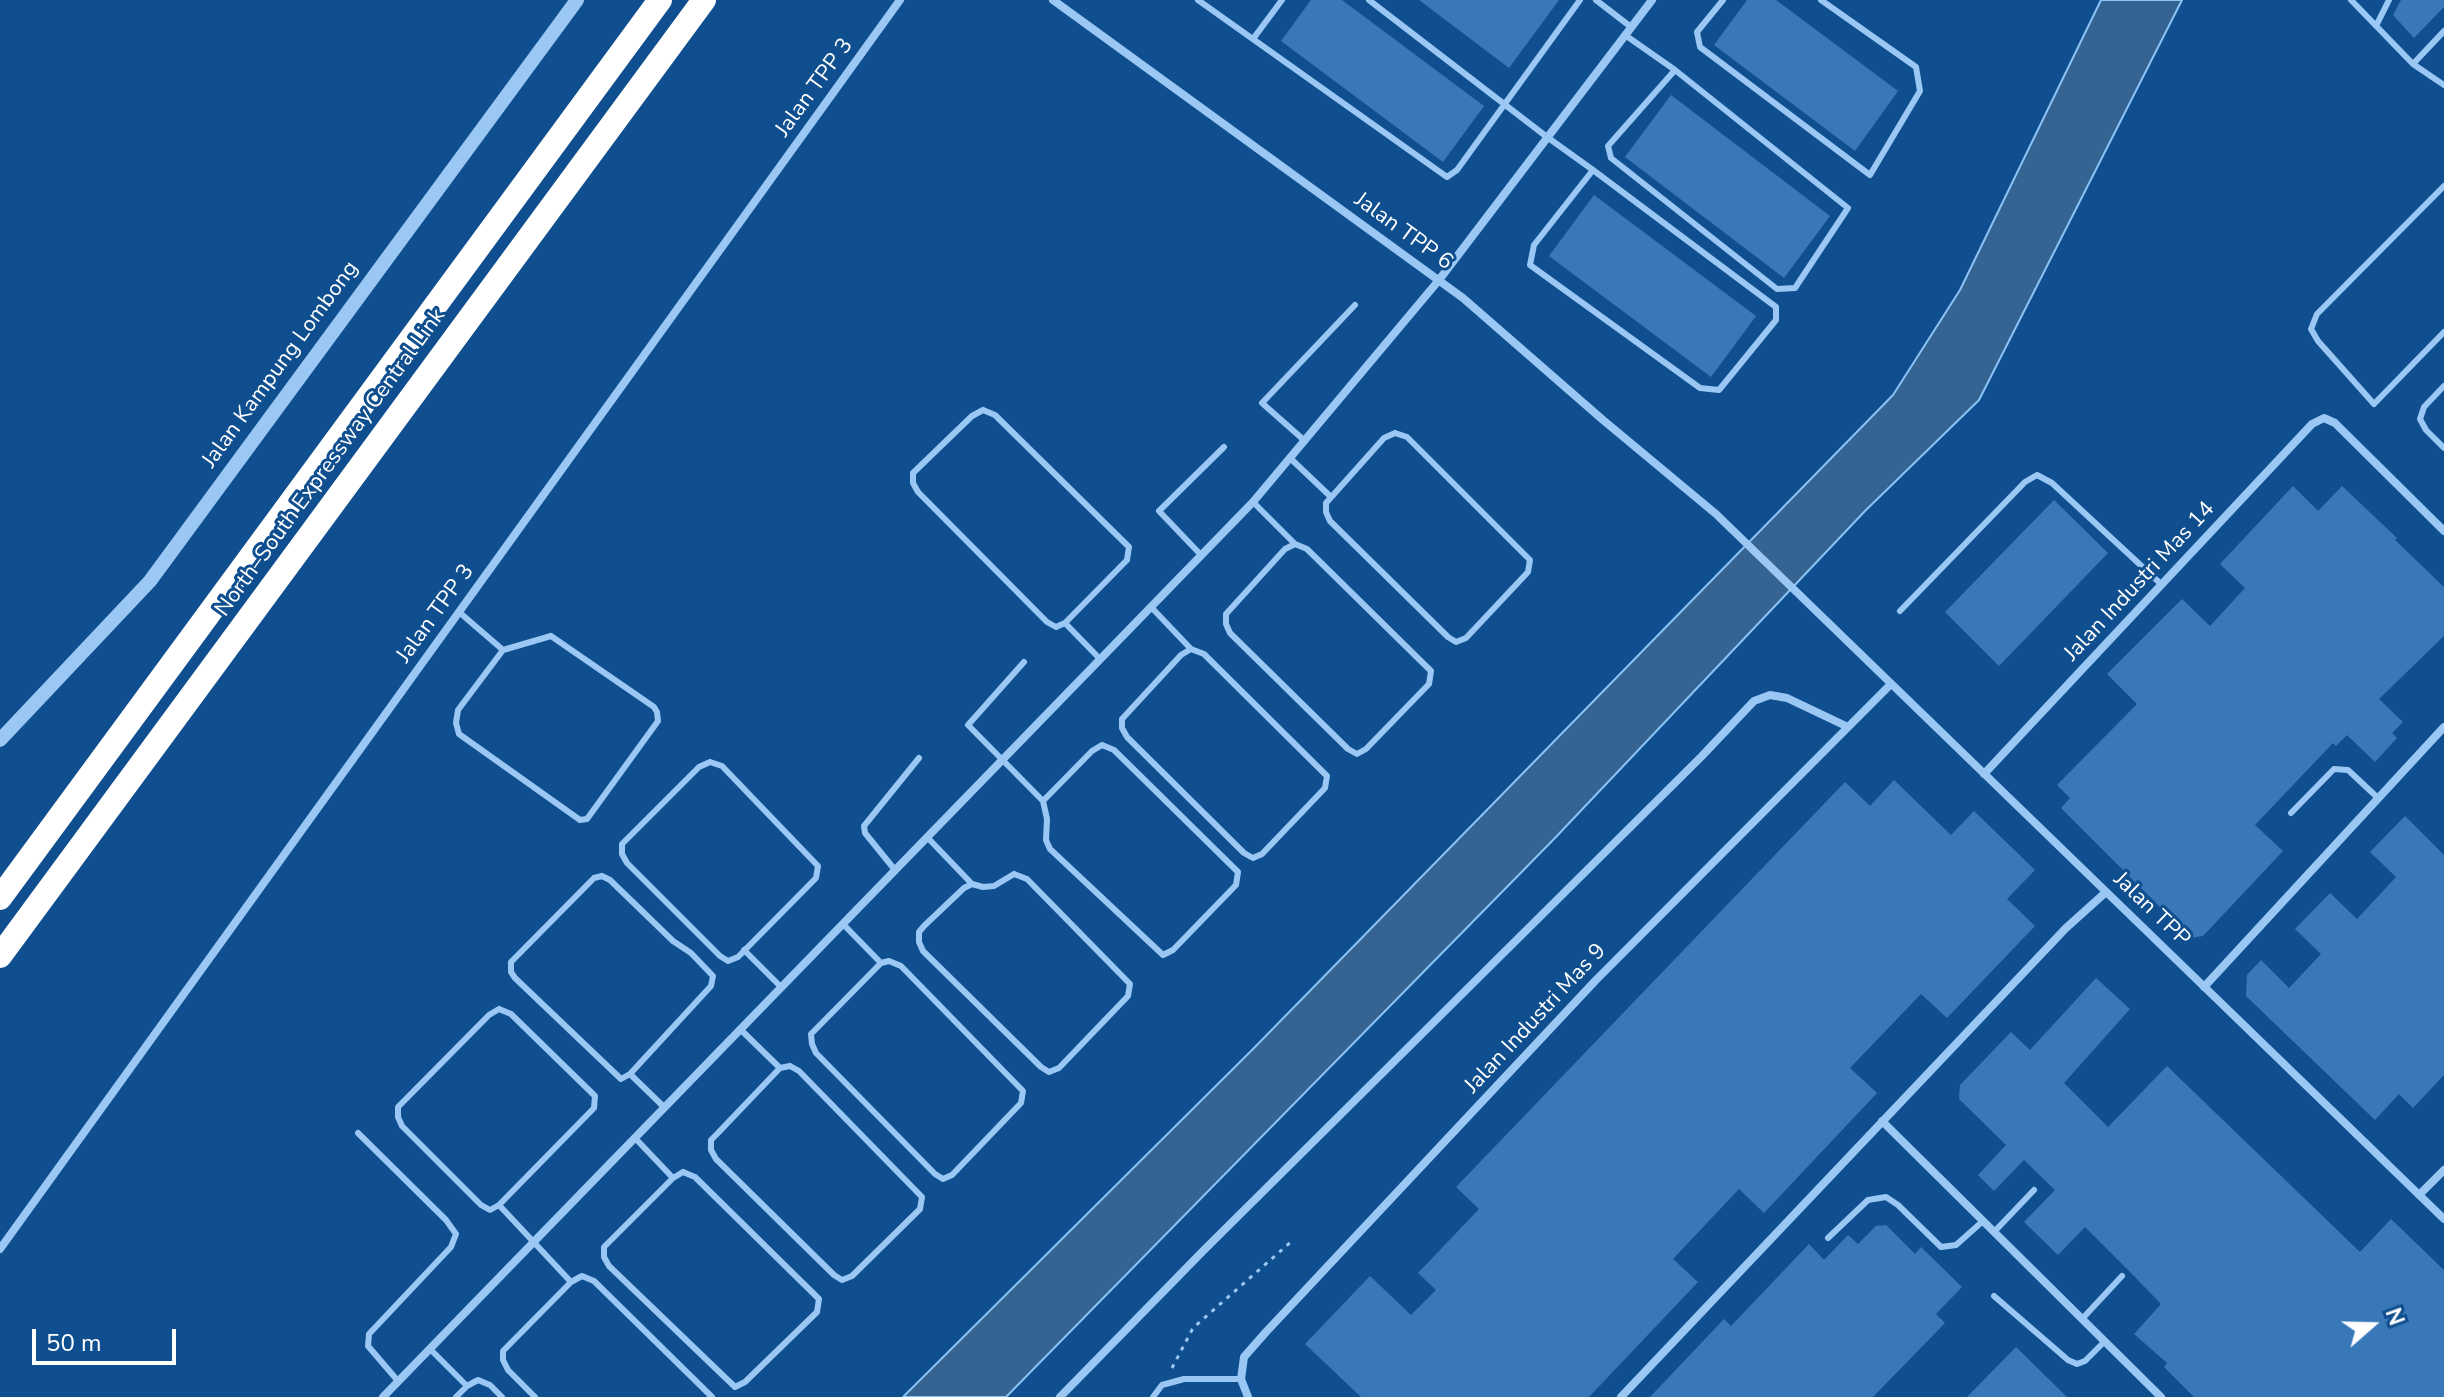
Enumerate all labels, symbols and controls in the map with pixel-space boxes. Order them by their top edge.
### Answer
street label: Jalan TPP 3 [771,34,859,142]
street label: Jalan TPP 6 [1349,188,1457,276]
street label: Jalan Kampung Lombong [197,257,365,473]
street label: North–South Expressway Central Link [210,304,452,622]
street label: Jalan Industri Mas 14 [2059,497,2221,667]
street label: Jalan TPP 3 [392,560,480,668]
street label: Jalan TPP [2107,867,2195,953]
street label: Jalan Industri Mas 9 [1460,939,1612,1099]
north arrow [2332,1285,2412,1365]
text: N [2378,1304,2411,1330]
scale bar [36,1313,180,1363]
text: 50 m [46,1327,102,1359]

